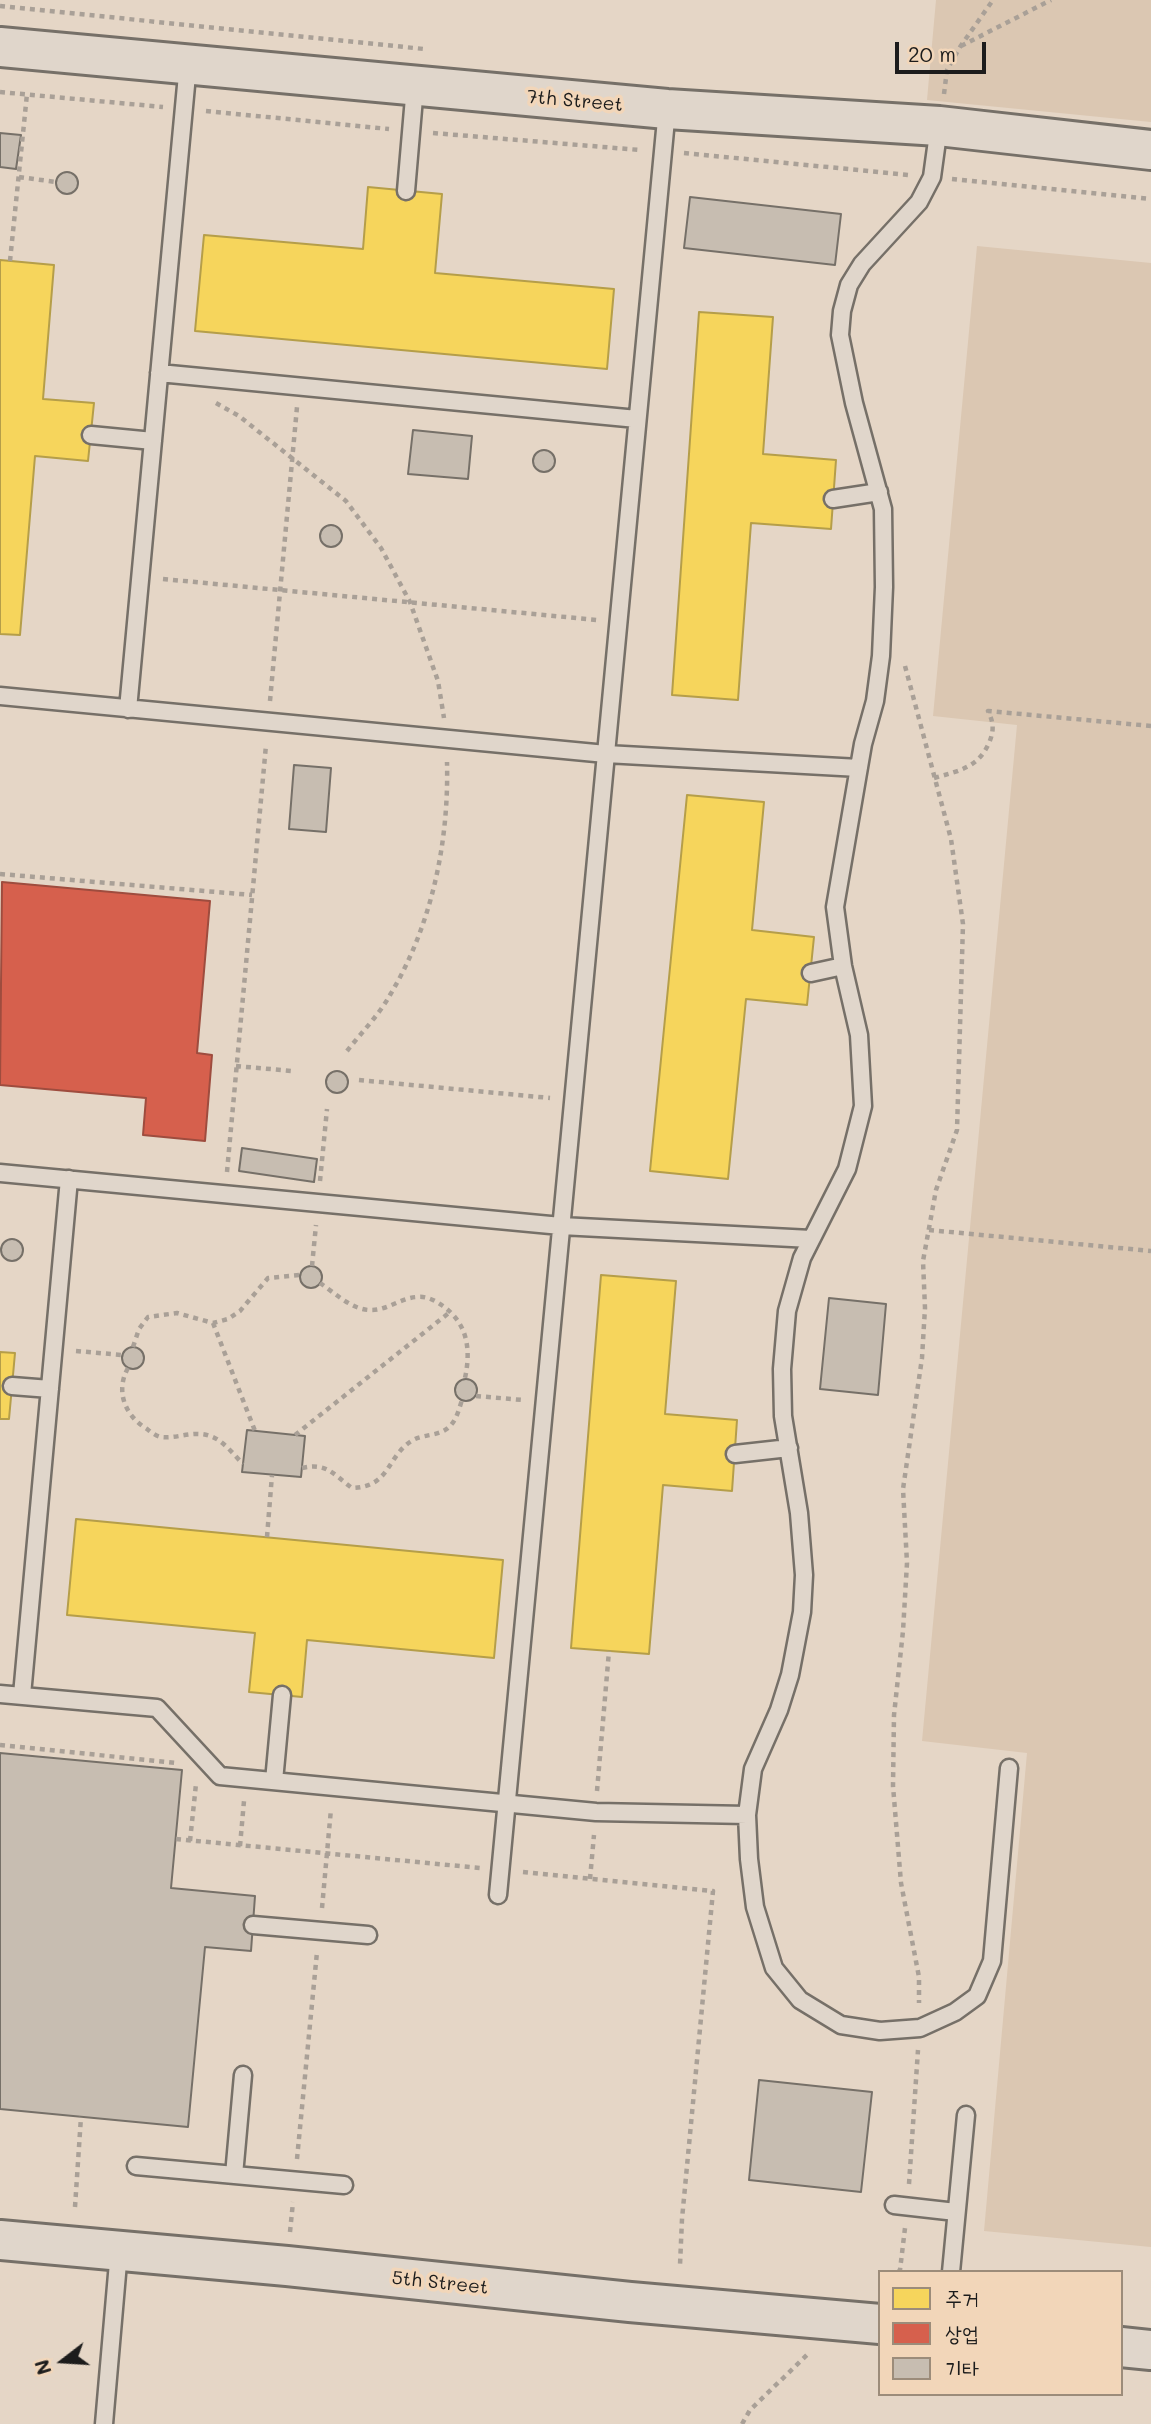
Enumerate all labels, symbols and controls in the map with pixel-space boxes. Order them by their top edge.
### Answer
scale bar [899,28,990,72]
text: 20 m [908,40,956,67]
street label: 7th Street [526,85,624,117]
street label: 5th Street [391,2267,489,2299]
legend [878,2270,1123,2396]
text: 주거 [945,2284,979,2311]
text: 상업 [945,2319,979,2346]
north arrow [28,2326,98,2396]
text: 기타 [945,2354,979,2381]
text: N [28,2357,57,2378]

